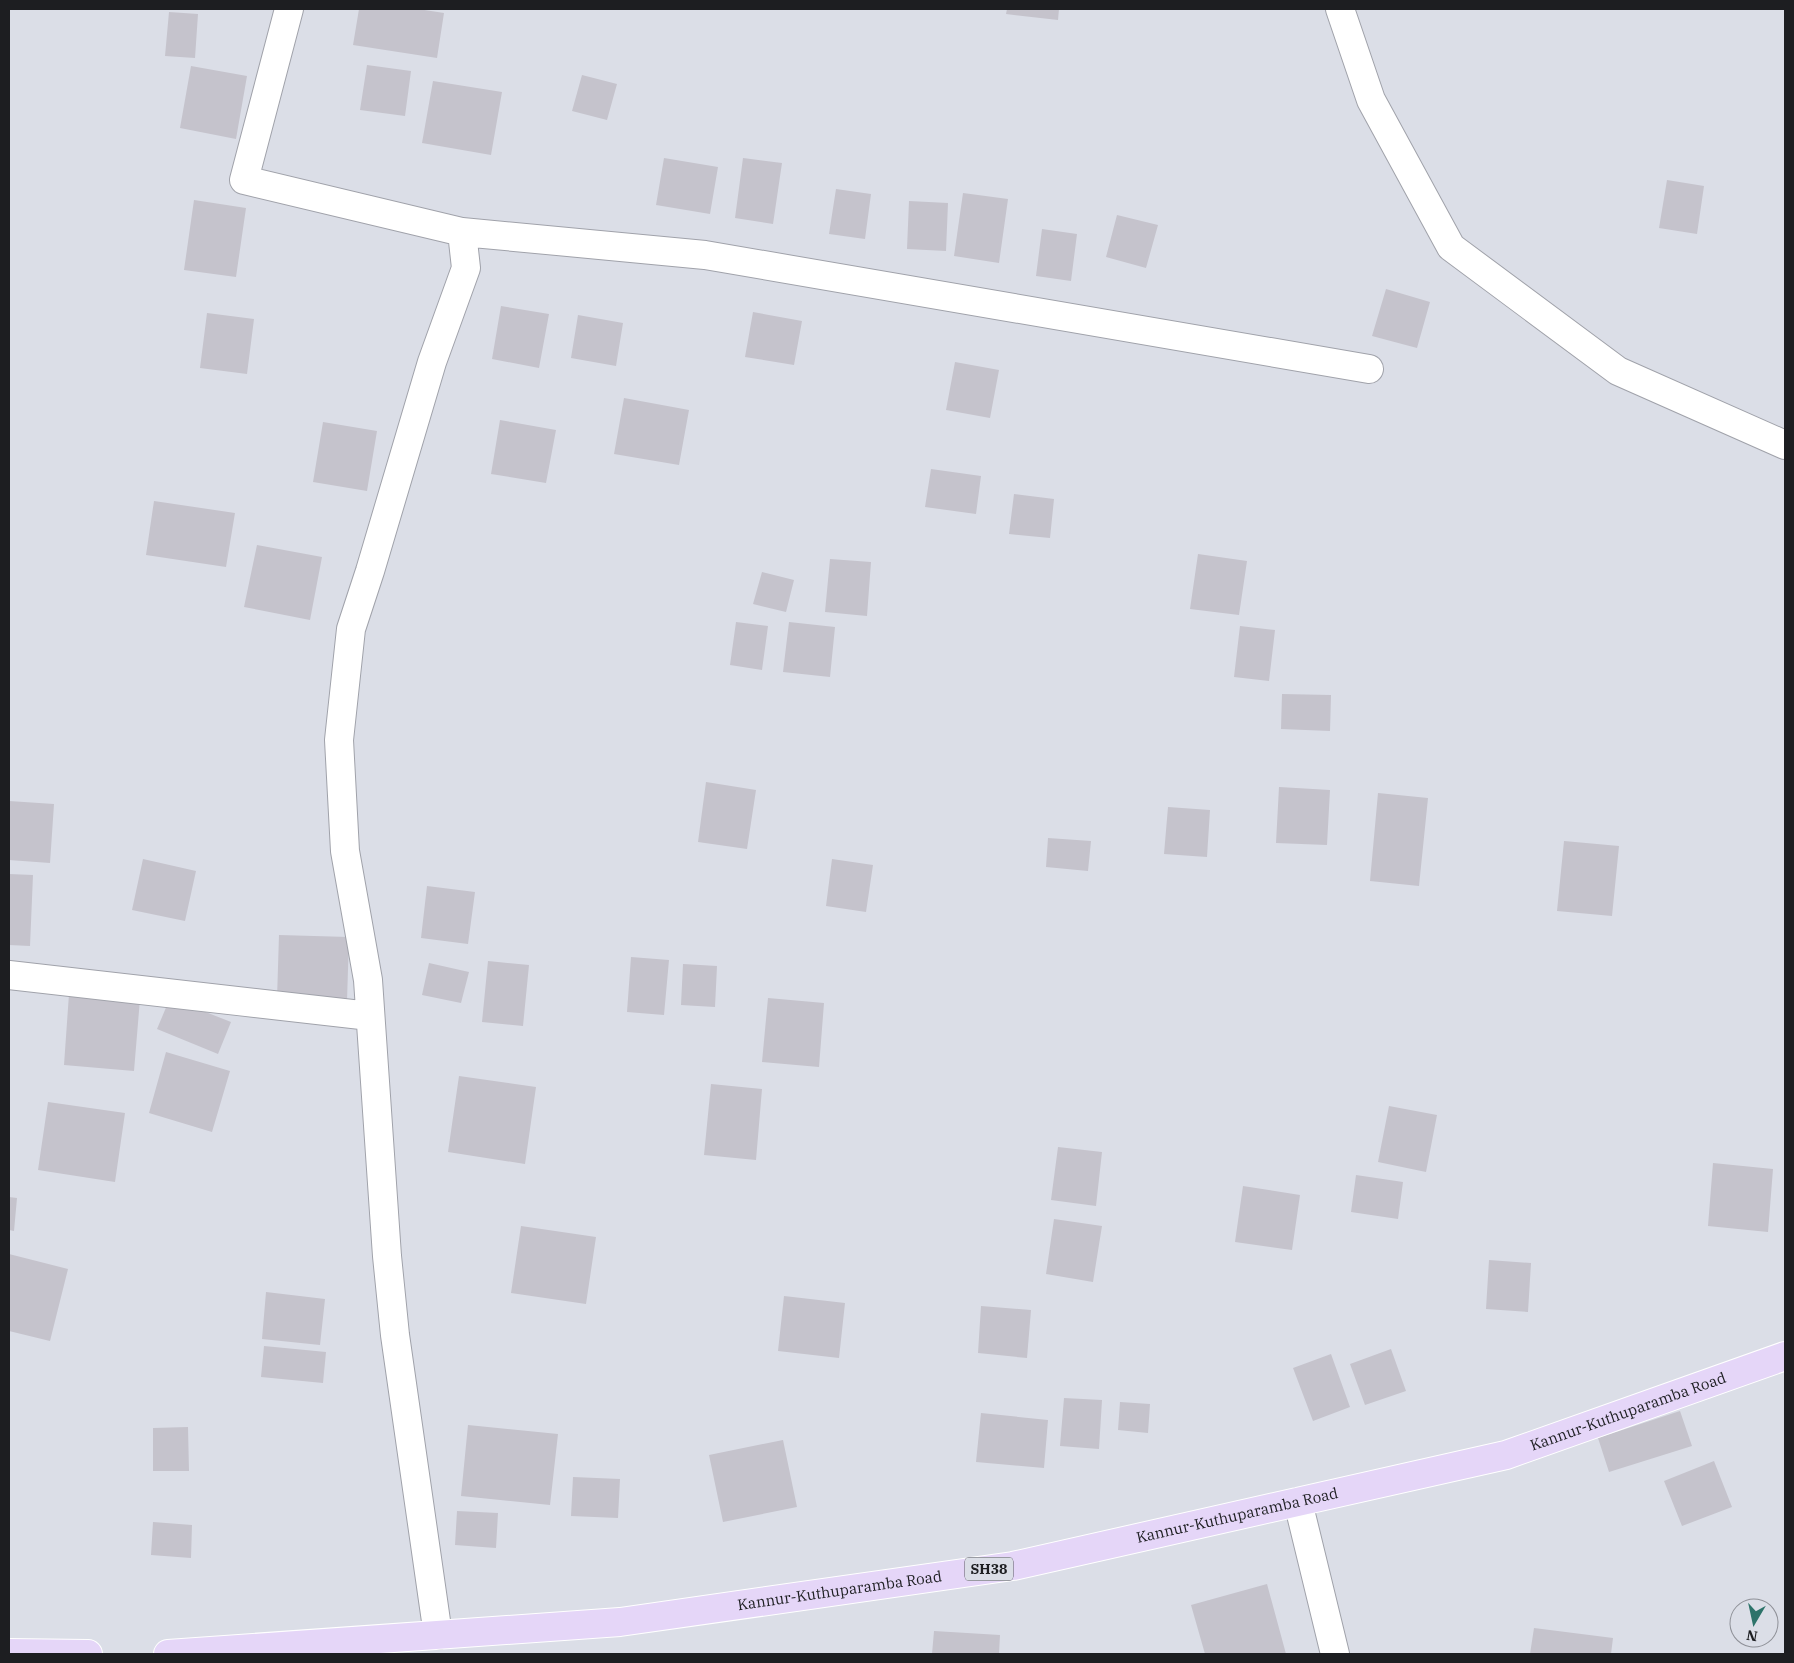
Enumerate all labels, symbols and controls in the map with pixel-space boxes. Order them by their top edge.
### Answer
street label: Kannur-Kuthuparamba Road [1528,1368,1728,1455]
street label: Kannur-Kuthuparamba Road [1134,1483,1340,1547]
road number: SH38 [965,1558,1013,1580]
street label: Kannur-Kuthuparamba Road [736,1566,943,1614]
north arrow [1729,1598,1779,1648]
text: N [1745,1626,1759,1646]

